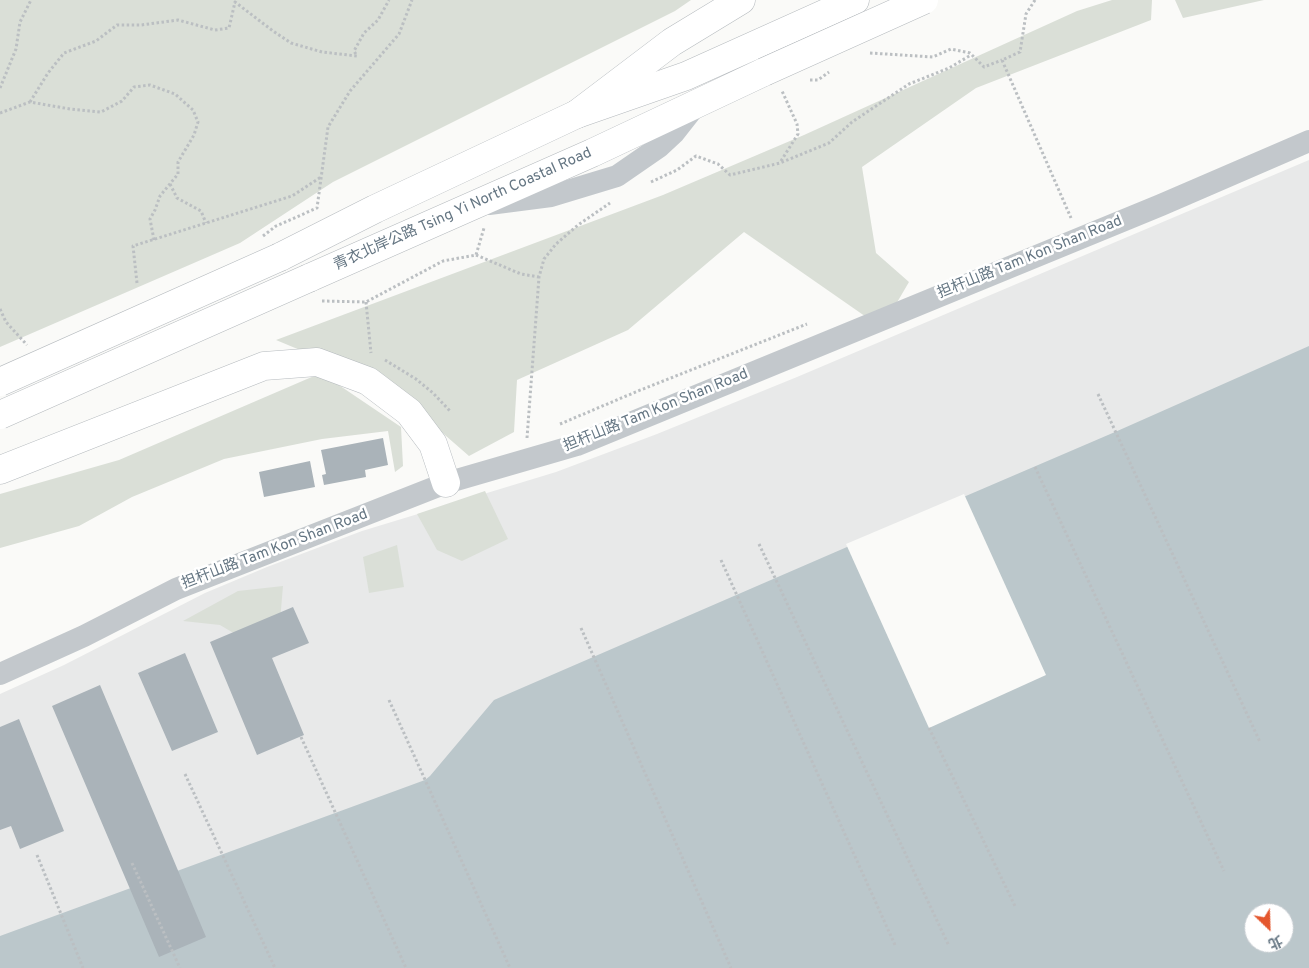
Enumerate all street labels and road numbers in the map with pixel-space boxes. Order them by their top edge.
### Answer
street label: 青衣北岸公路 Tsing Yi North Coastal Road [331,145,595,275]
street label: 担杆山路 Tam Kon Shan Road [935,213,1125,303]
street label: 担杆山路 Tam Kon Shan Road [561,366,751,456]
street label: 担杆山路 Tam Kon Shan Road [179,506,371,594]

